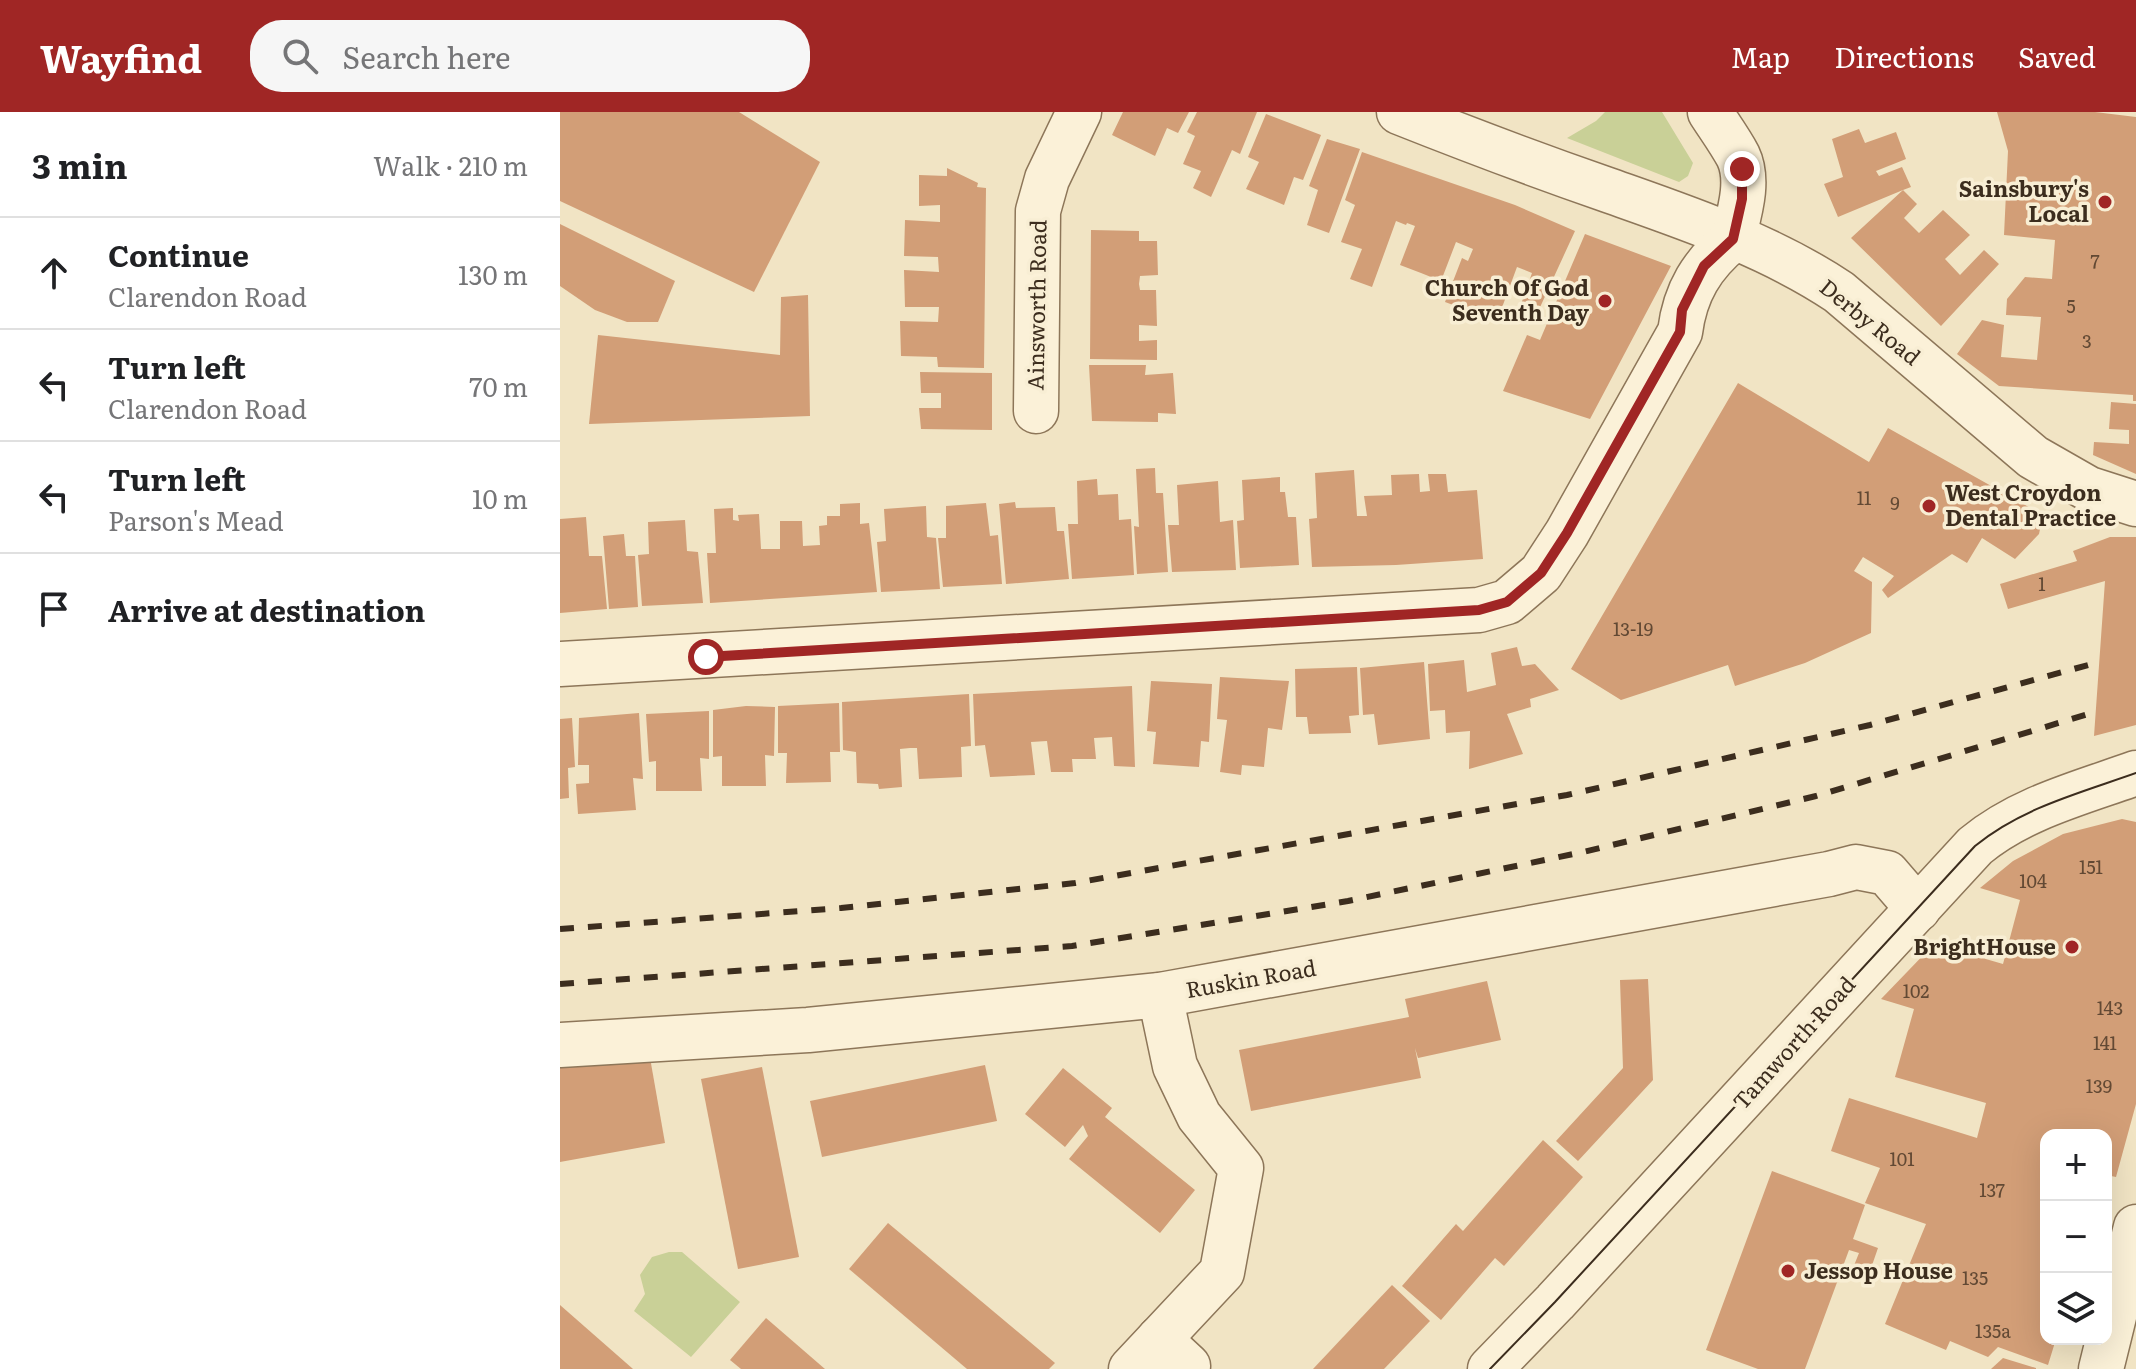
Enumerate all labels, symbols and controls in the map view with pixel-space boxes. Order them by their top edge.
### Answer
search box [250,20,810,92]
text: Wayfind [40,28,202,85]
icon: search [278,34,322,78]
text: Search here [342,34,511,78]
text: Map [1731,35,1790,77]
text: Directions [1834,35,1974,77]
text: Saved [2018,35,2096,77]
text: 3 min [32,139,128,189]
text: Walk · 210 m [373,145,528,184]
route end [1724,151,1760,187]
place label: Sainsbury's Local [1959,171,2089,229]
marker: Sainsbury's Local [2096,193,2114,211]
street label: Ainsworth Road [1018,219,1053,391]
text: Continue [108,232,249,276]
house number: 7 [2090,247,2100,274]
icon: ahead [32,251,76,295]
text: 130 m [458,254,528,293]
place label: Church Of God Seventh Day [1425,270,1590,328]
street label: Derby Road [1813,270,1929,372]
text: Clarendon Road [108,276,307,315]
marker: Church Of God Seventh Day [1596,292,1614,310]
house number: 5 [2066,292,2076,319]
house number: 3 [2082,327,2092,354]
text: Turn left [108,344,246,388]
icon: left [32,363,76,407]
text: 70 m [469,366,528,405]
text: Clarendon Road [108,388,307,427]
text: Turn left [108,456,246,500]
icon: left [32,475,76,519]
place label: West Croydon Dental Practice [1945,475,2116,533]
text: 10 m [472,478,528,517]
house number: 11 [1857,484,1871,511]
house number: 9 [1890,489,1900,516]
marker: West Croydon Dental Practice [1920,497,1938,515]
text: Parson's Mead [108,500,284,539]
house number: 1 [2038,570,2046,597]
icon: arrive [32,587,76,631]
text: Arrive at destination [108,587,425,631]
house number: 13-19 [1613,615,1653,642]
route start [688,639,724,675]
house number: 151 [2079,853,2103,880]
house number: 104 [2019,867,2047,894]
place label: BrightHouse [1913,929,2056,962]
marker: BrightHouse [2063,938,2081,956]
street label: Ruskin Road [1183,950,1319,1005]
street label: Tamworth Road [1724,968,1862,1116]
house number: 102 [1903,977,1929,1004]
house number: 143 [2097,994,2123,1021]
house number: 141 [2093,1029,2117,1056]
house number: 139 [2086,1072,2112,1099]
map controls [2040,1129,2112,1345]
button: + [2040,1129,2112,1201]
house number: 101 [1889,1145,1915,1172]
house number: 137 [1979,1176,2005,1203]
button: − [2040,1201,2112,1273]
place label: Jessop House [1804,1253,1953,1286]
marker: Jessop House [1779,1262,1797,1280]
house number: 135 [1962,1264,1988,1291]
button: layers [2040,1273,2112,1345]
house number: 135a [1975,1317,2011,1344]

